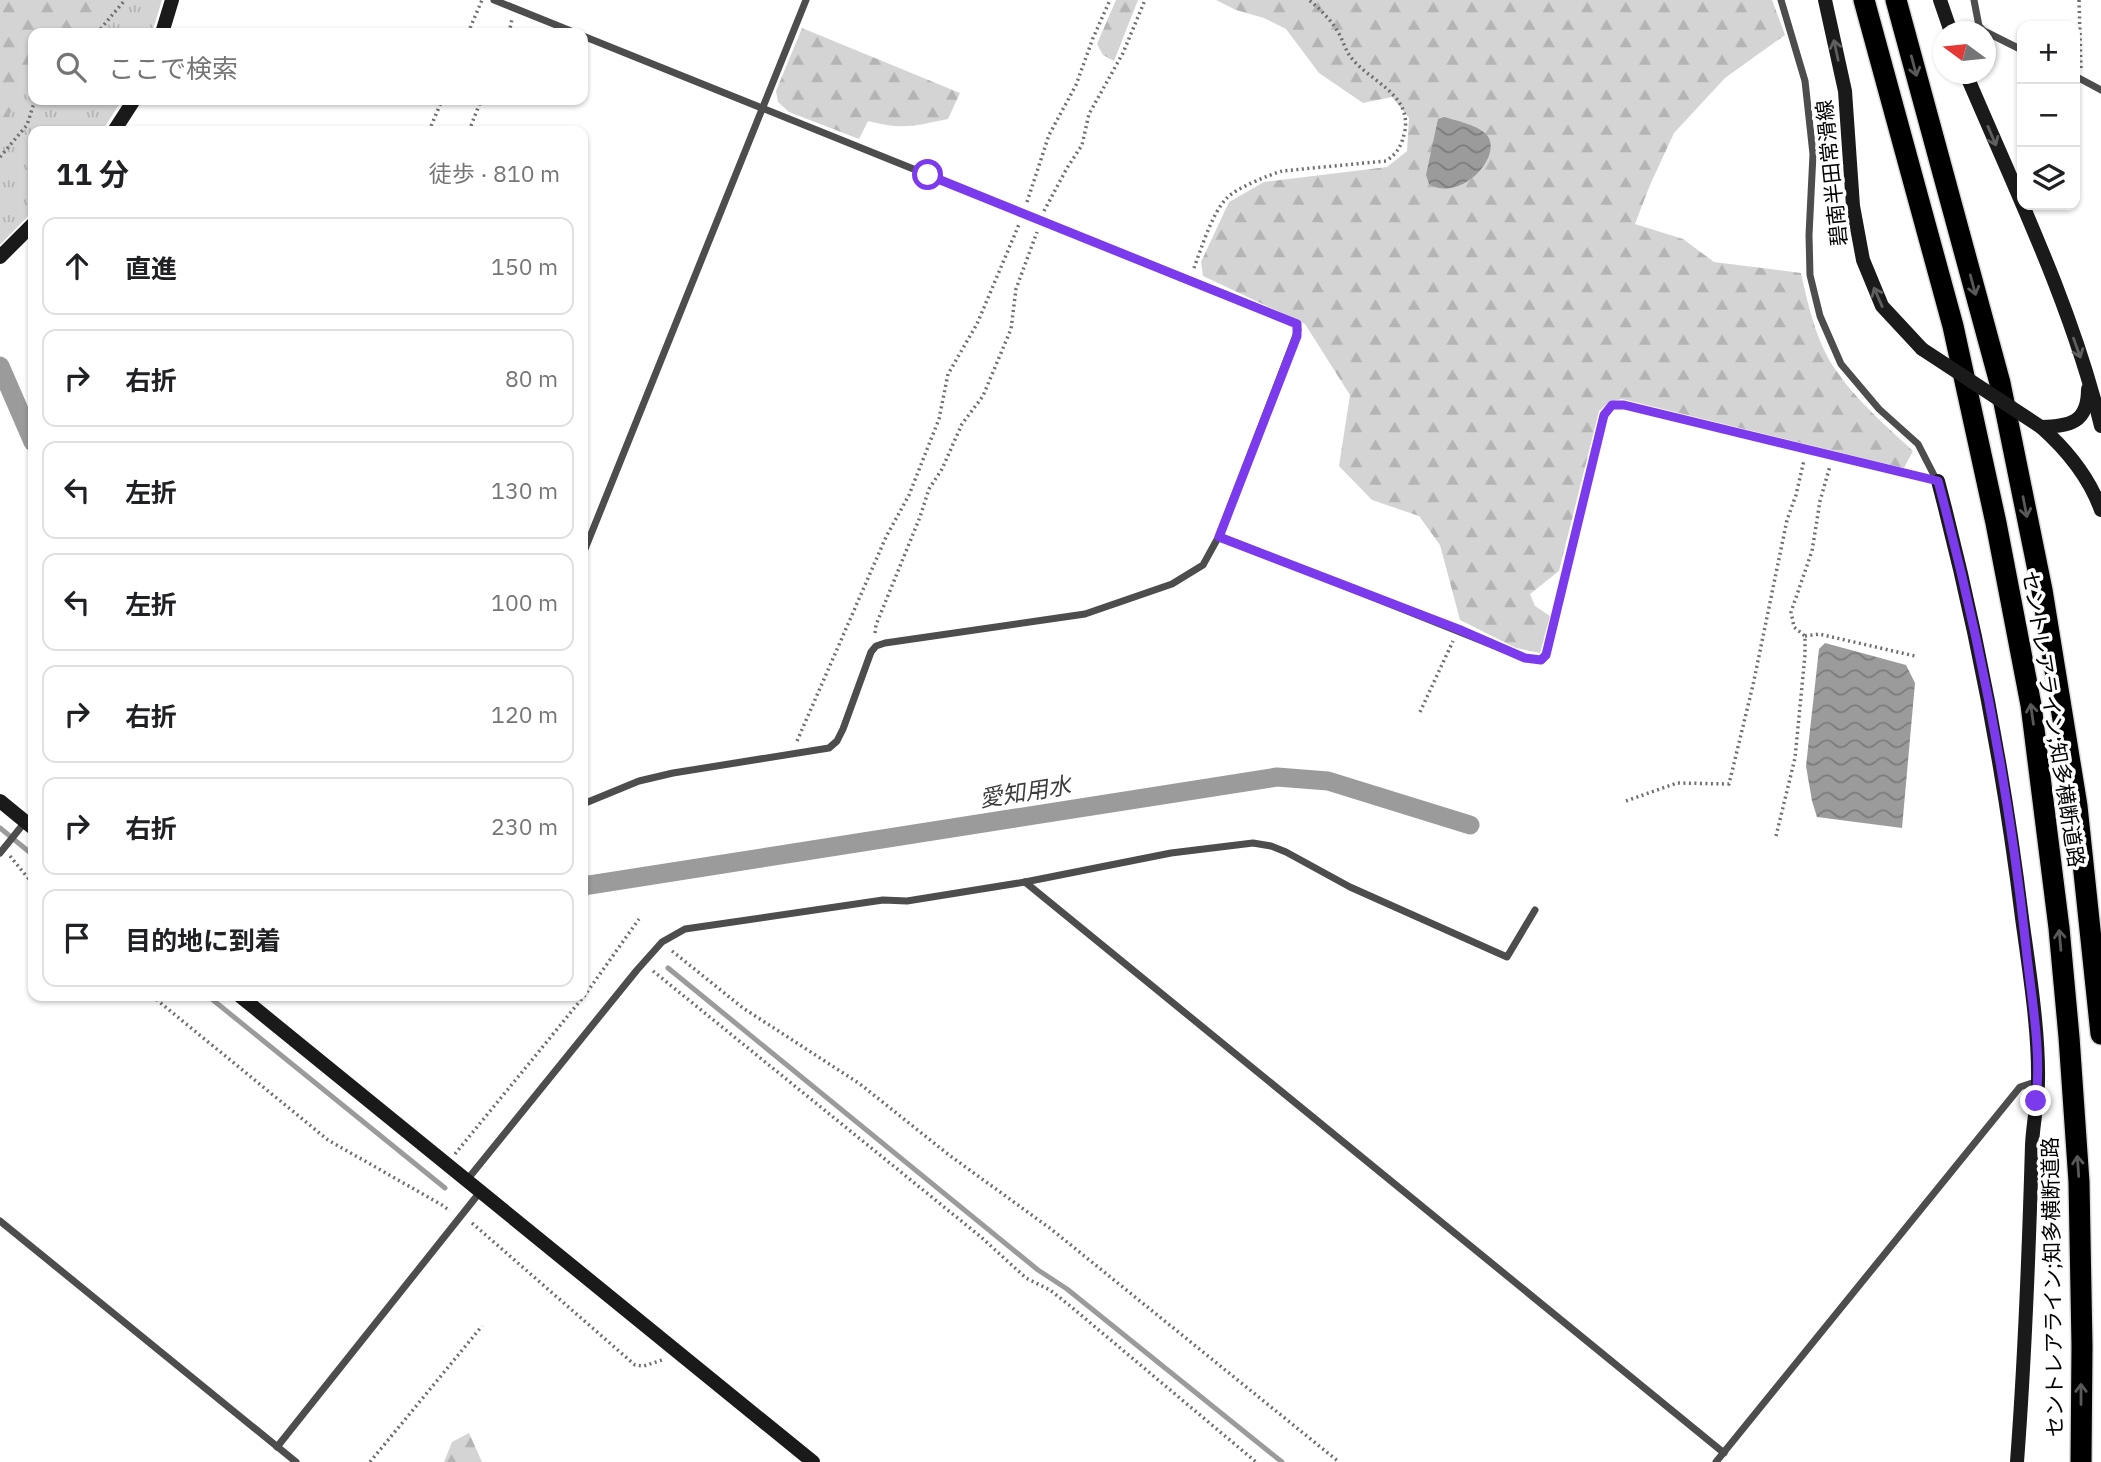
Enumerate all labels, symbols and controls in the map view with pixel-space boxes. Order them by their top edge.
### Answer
north arrow [1933,21,1996,84]
map controls [2017,21,2080,210]
button: + [2017,21,2080,84]
search box [28,28,588,105]
one-way arrow [1828,39,1842,62]
icon: search [52,48,90,86]
text: ここで検索 [108,51,238,85]
one-way arrow [1908,54,1921,77]
button: − [2017,84,2080,147]
street label: 碧南半田常滑線 [1809,99,1853,248]
one-way arrow [1987,125,2000,147]
button: layers [2017,147,2080,210]
text: 11 分 [56,154,129,193]
text: 徒歩 · 810 m [429,158,560,188]
route start [912,159,943,190]
icon: ahead [58,247,96,285]
text: 直進 [125,251,177,285]
text: 150 m [491,251,558,281]
one-way arrow [1968,274,1981,296]
one-way arrow [1871,287,1884,308]
one-way arrow [2072,336,2084,358]
icon: right [58,359,96,397]
text: 右折 [125,363,177,397]
text: 80 m [505,363,558,393]
icon: left [58,471,96,509]
text: 左折 [125,475,177,509]
text: 130 m [491,475,558,505]
one-way arrow [2019,495,2032,518]
street label: セントレアライン;知多横断道路 [2017,568,2091,869]
icon: left [58,583,96,621]
text: 左折 [125,587,177,621]
text: 100 m [491,587,558,617]
icon: right [58,695,96,733]
text: 右折 [125,699,177,733]
text: 120 m [491,699,558,729]
one-way arrow [2025,703,2038,726]
water label: 愛知用水 [977,769,1076,813]
icon: right [58,807,96,845]
text: 右折 [125,811,177,845]
text: 230 m [491,811,558,841]
icon: arrive [58,919,96,957]
text: 目的地に到着 [125,923,281,957]
one-way arrow [2053,929,2066,951]
route end [2020,1085,2051,1116]
street label: セントレアライン;知多横断道路 [2035,1137,2069,1437]
one-way arrow [2071,1155,2084,1178]
one-way arrow [2074,1383,2088,1406]

